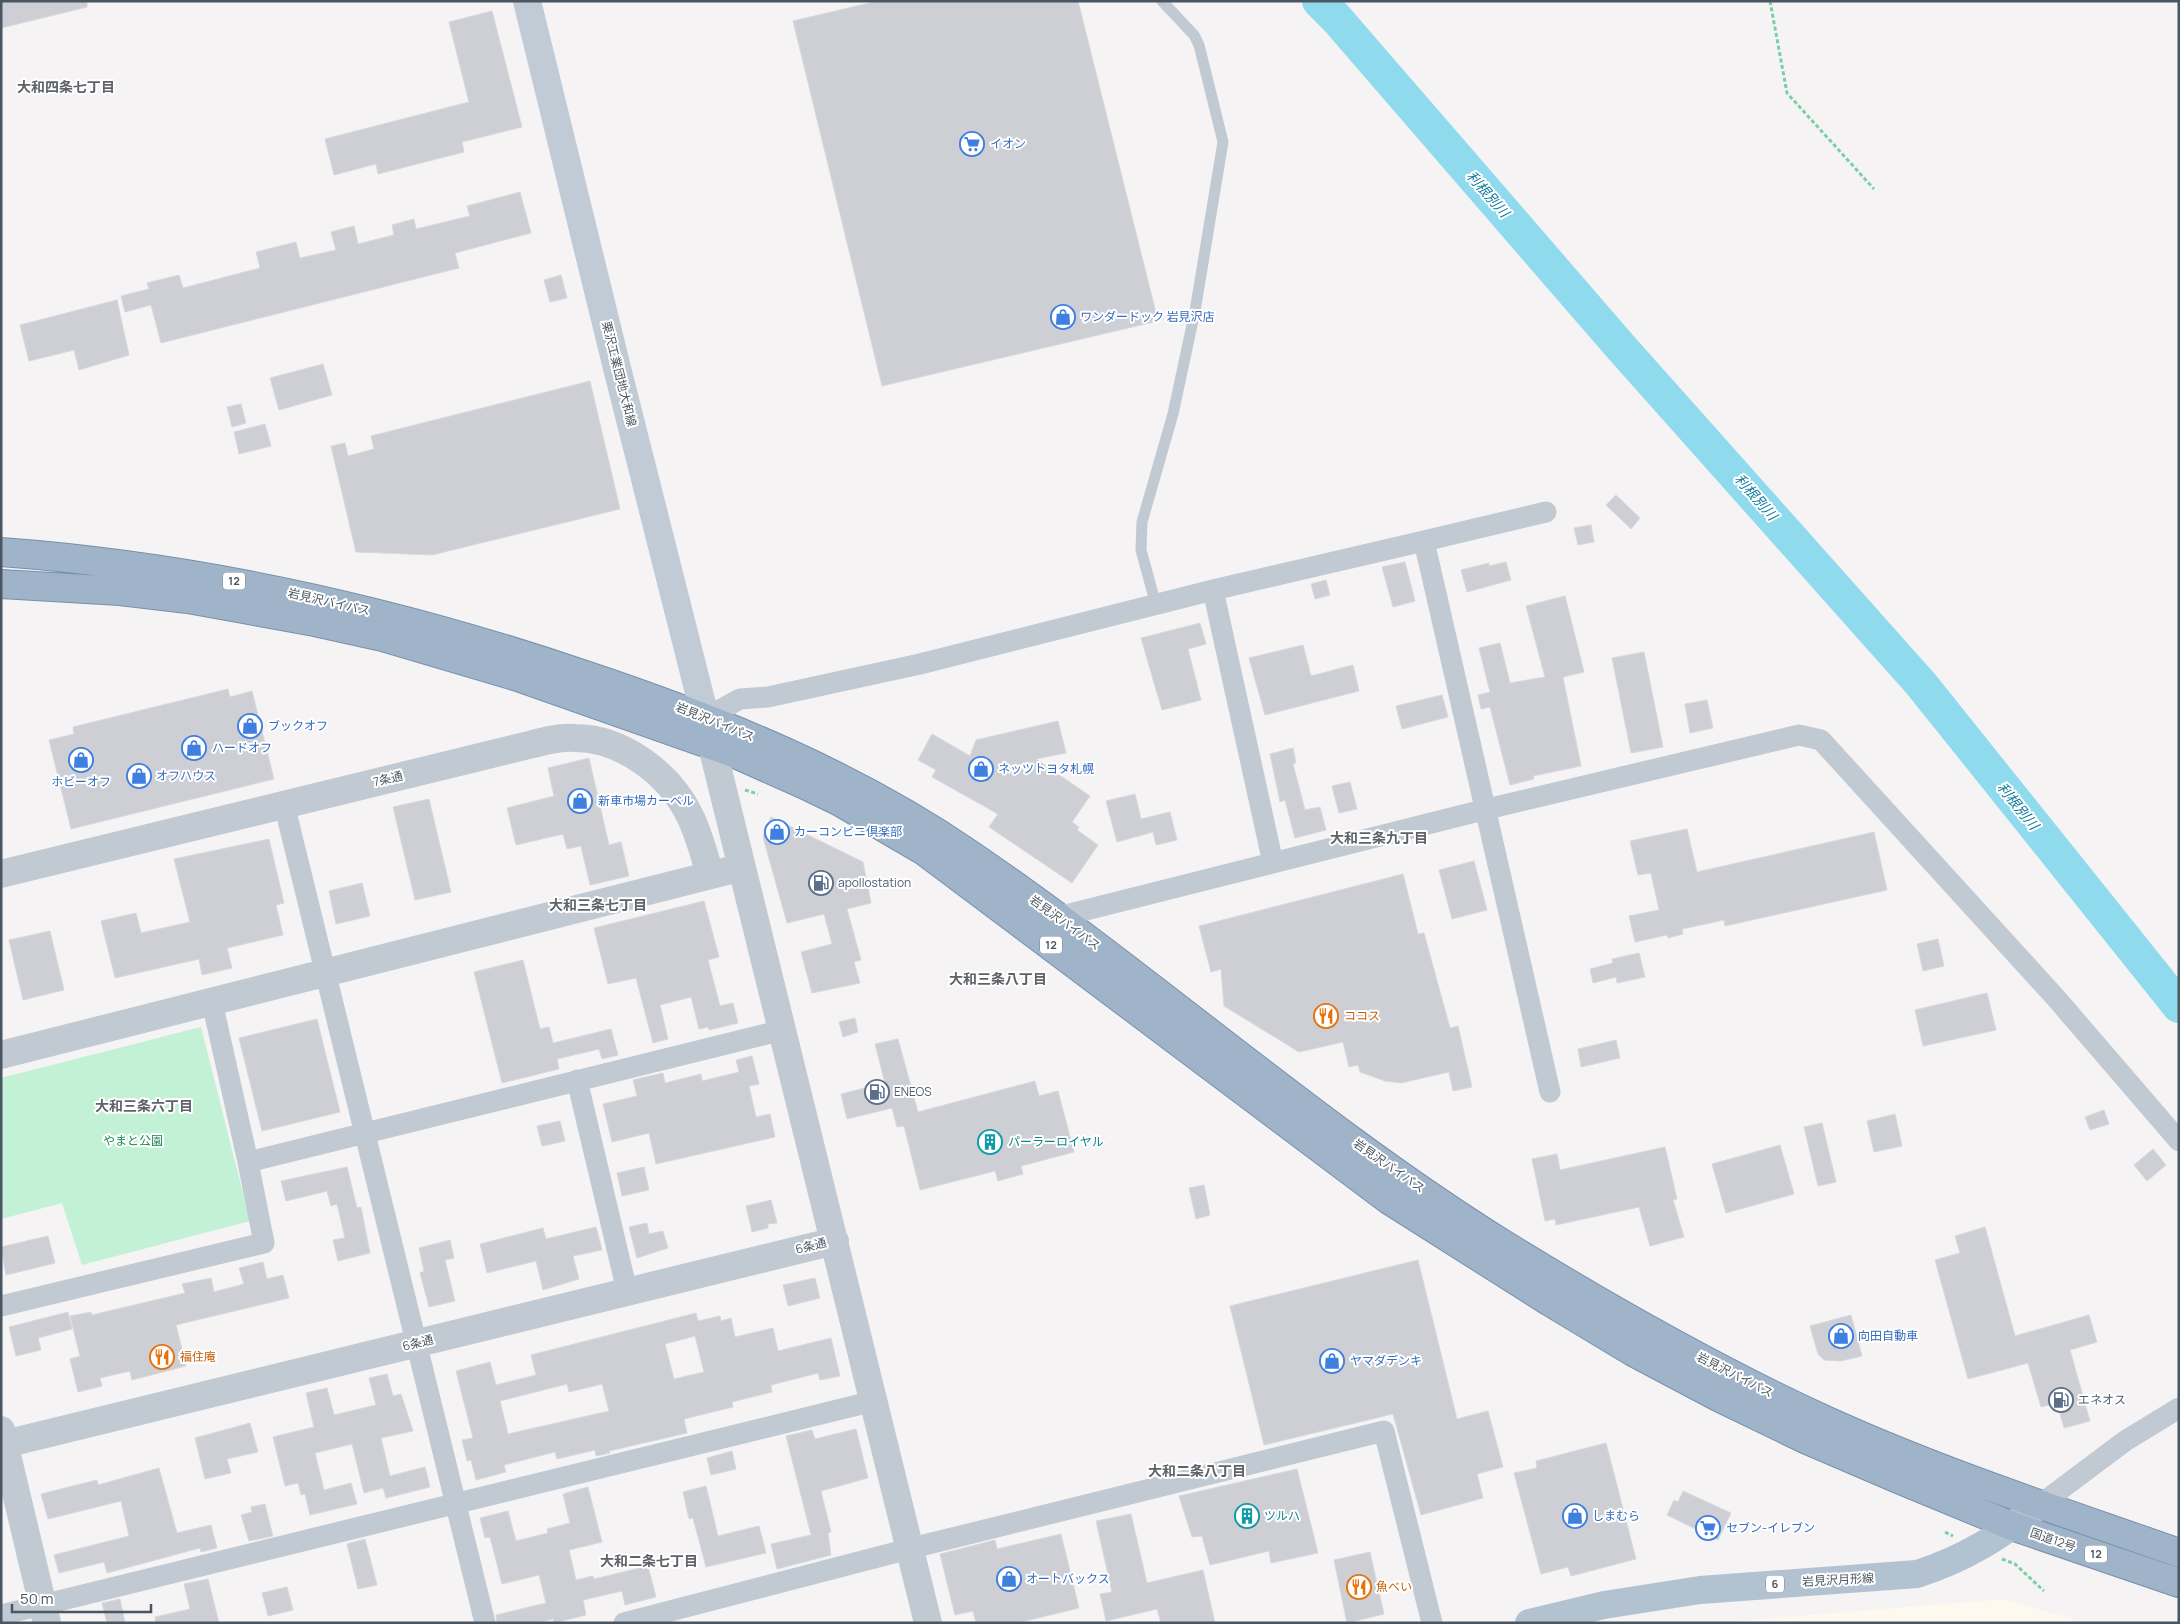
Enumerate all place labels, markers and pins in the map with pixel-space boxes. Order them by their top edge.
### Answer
supermarket icon: イオン [959,131,985,157]
place label: イオン [990,135,1026,152]
shop icon: ワンダードック 岩見沢店 [1050,304,1076,330]
place label: ワンダードック 岩見沢店 [1080,308,1214,325]
shop icon: ブックオフ [237,713,263,739]
place label: ブックオフ [268,717,328,734]
shop icon: ハードオフ [181,735,207,761]
place label: ハードオフ [212,739,272,756]
shop icon: ホビーオフ [68,747,94,773]
shop icon: ネッツトヨタ札幌 [968,756,994,782]
place label: ネッツトヨタ札幌 [998,760,1094,777]
shop icon: オフハウス [126,763,152,789]
place label: オフハウス [156,767,216,784]
place label: ホビーオフ [51,773,111,790]
shop icon: 新車市場カーベル [567,788,593,814]
place label: 新車市場カーベル [598,792,694,809]
shop icon: カーコンビニ倶楽部 [764,819,790,845]
place label: カーコンビニ倶楽部 [794,823,902,840]
fuel station icon: apollostation [808,870,834,896]
place label: apollostation [838,874,911,891]
restaurant icon: ココス [1313,1003,1339,1029]
place label: ココス [1344,1007,1380,1024]
fuel station icon: ENEOS [864,1079,890,1105]
place label: ENEOS [894,1083,932,1100]
building icon: パーラーロイヤル [977,1129,1003,1155]
place label: パーラーロイヤル [1008,1133,1104,1150]
shop icon: 向田自動車 [1828,1323,1854,1349]
place label: 向田自動車 [1858,1327,1918,1344]
restaurant icon: 福住庵 [149,1344,175,1370]
place label: 福住庵 [180,1348,216,1365]
shop icon: ヤマダデンキ [1319,1348,1345,1374]
place label: ヤマダデンキ [1350,1352,1422,1369]
fuel station icon: エネオス [2048,1387,2074,1413]
place label: エネオス [2078,1391,2126,1408]
building icon: ツルハ [1234,1503,1260,1529]
shop icon: しまむら [1562,1503,1588,1529]
place label: ツルハ [1264,1507,1300,1524]
place label: しまむら [1592,1507,1640,1524]
supermarket icon: セブン-イレブン [1695,1515,1721,1541]
place label: セブン-イレブン [1726,1519,1815,1536]
shop icon: オートバックス [996,1566,1022,1592]
place label: オートバックス [1026,1570,1110,1587]
restaurant icon: 魚べい [1346,1574,1372,1600]
place label: 魚べい [1376,1578,1412,1595]

